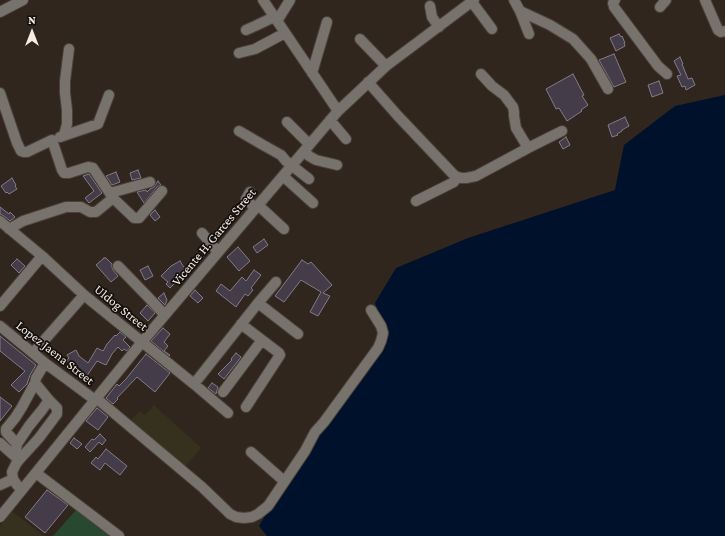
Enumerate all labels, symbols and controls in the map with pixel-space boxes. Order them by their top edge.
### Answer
north arrow [12,12,52,52]
text: N [28,14,36,26]
street label: Vicente H. Garces Street [169,185,259,289]
street label: Uldog Street [91,282,151,334]
street label: Lopez Jaena Street [13,318,97,388]

